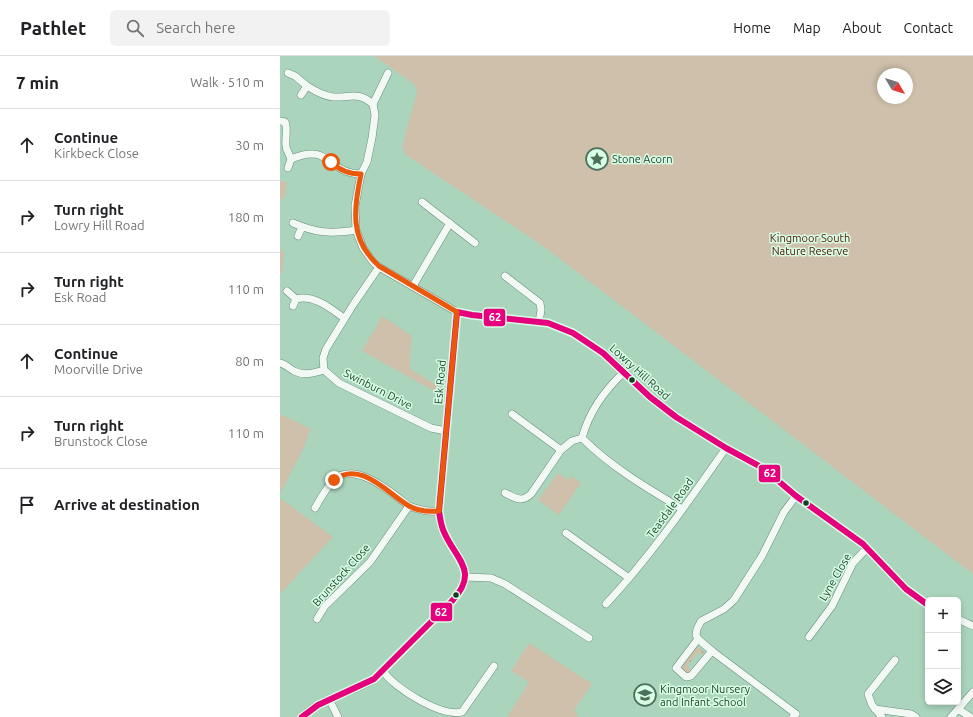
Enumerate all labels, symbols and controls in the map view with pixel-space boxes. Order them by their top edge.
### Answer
search box [110,10,390,46]
text: Pathlet [20,17,86,39]
icon: search [124,17,146,39]
text: Search here [156,19,236,36]
text: Home [733,20,771,36]
text: Map [793,20,821,36]
text: About [843,20,882,36]
text: Contact [904,20,953,36]
north arrow [877,68,913,104]
text: 7 min [16,73,59,92]
text: Walk · 510 m [190,75,264,89]
text: Continue [54,129,118,146]
icon: ahead [16,134,38,156]
text: 30 m [235,138,264,152]
text: Kirkbeck Close [54,146,139,160]
place icon: Stone Acorn [584,146,610,172]
route start [322,153,340,171]
place label: Stone Acorn [612,153,672,165]
text: Turn right [54,201,124,218]
icon: right [16,206,38,228]
text: 180 m [228,210,264,224]
text: Lowry Hill Road [54,218,145,232]
park label: Kingmoor South Nature Reserve [770,232,850,257]
text: Turn right [54,273,124,290]
icon: right [16,278,38,300]
text: 110 m [228,282,264,296]
text: Esk Road [54,290,106,304]
line badge: 62 [483,308,506,327]
text: 62 [489,311,501,323]
street label: Lowry Hill Road [607,342,673,402]
text: Continue [54,345,118,362]
icon: ahead [16,350,38,372]
text: 80 m [235,354,264,368]
street label: Esk Road [432,359,448,405]
text: Moorville Drive [54,362,143,376]
street label: Swinburn Drive [342,367,414,411]
unlabelled marker [627,375,637,385]
text: Turn right [54,417,124,434]
icon: right [16,422,38,444]
text: 110 m [228,426,264,440]
text: Brunstock Close [54,434,148,448]
line badge: 62 [758,464,781,483]
text: 62 [764,467,776,479]
route end [325,471,343,489]
street label: Teasdale Road [644,476,696,540]
icon: arrive [16,494,38,516]
text: Arrive at destination [54,496,200,513]
unlabelled marker [801,498,811,508]
street label: Brunstock Close [310,542,372,608]
street label: Lyne Close [817,551,853,603]
unlabelled marker [451,590,461,600]
map controls [925,597,961,705]
button: + [925,597,961,633]
line badge: 62 [430,602,453,622]
text: 62 [435,606,447,618]
button: − [925,633,961,669]
button: layers [925,669,961,705]
school or university icon: Kingmoor Nursery and Infant School [632,682,658,708]
place label: Kingmoor Nursery and Infant School [660,683,751,708]

